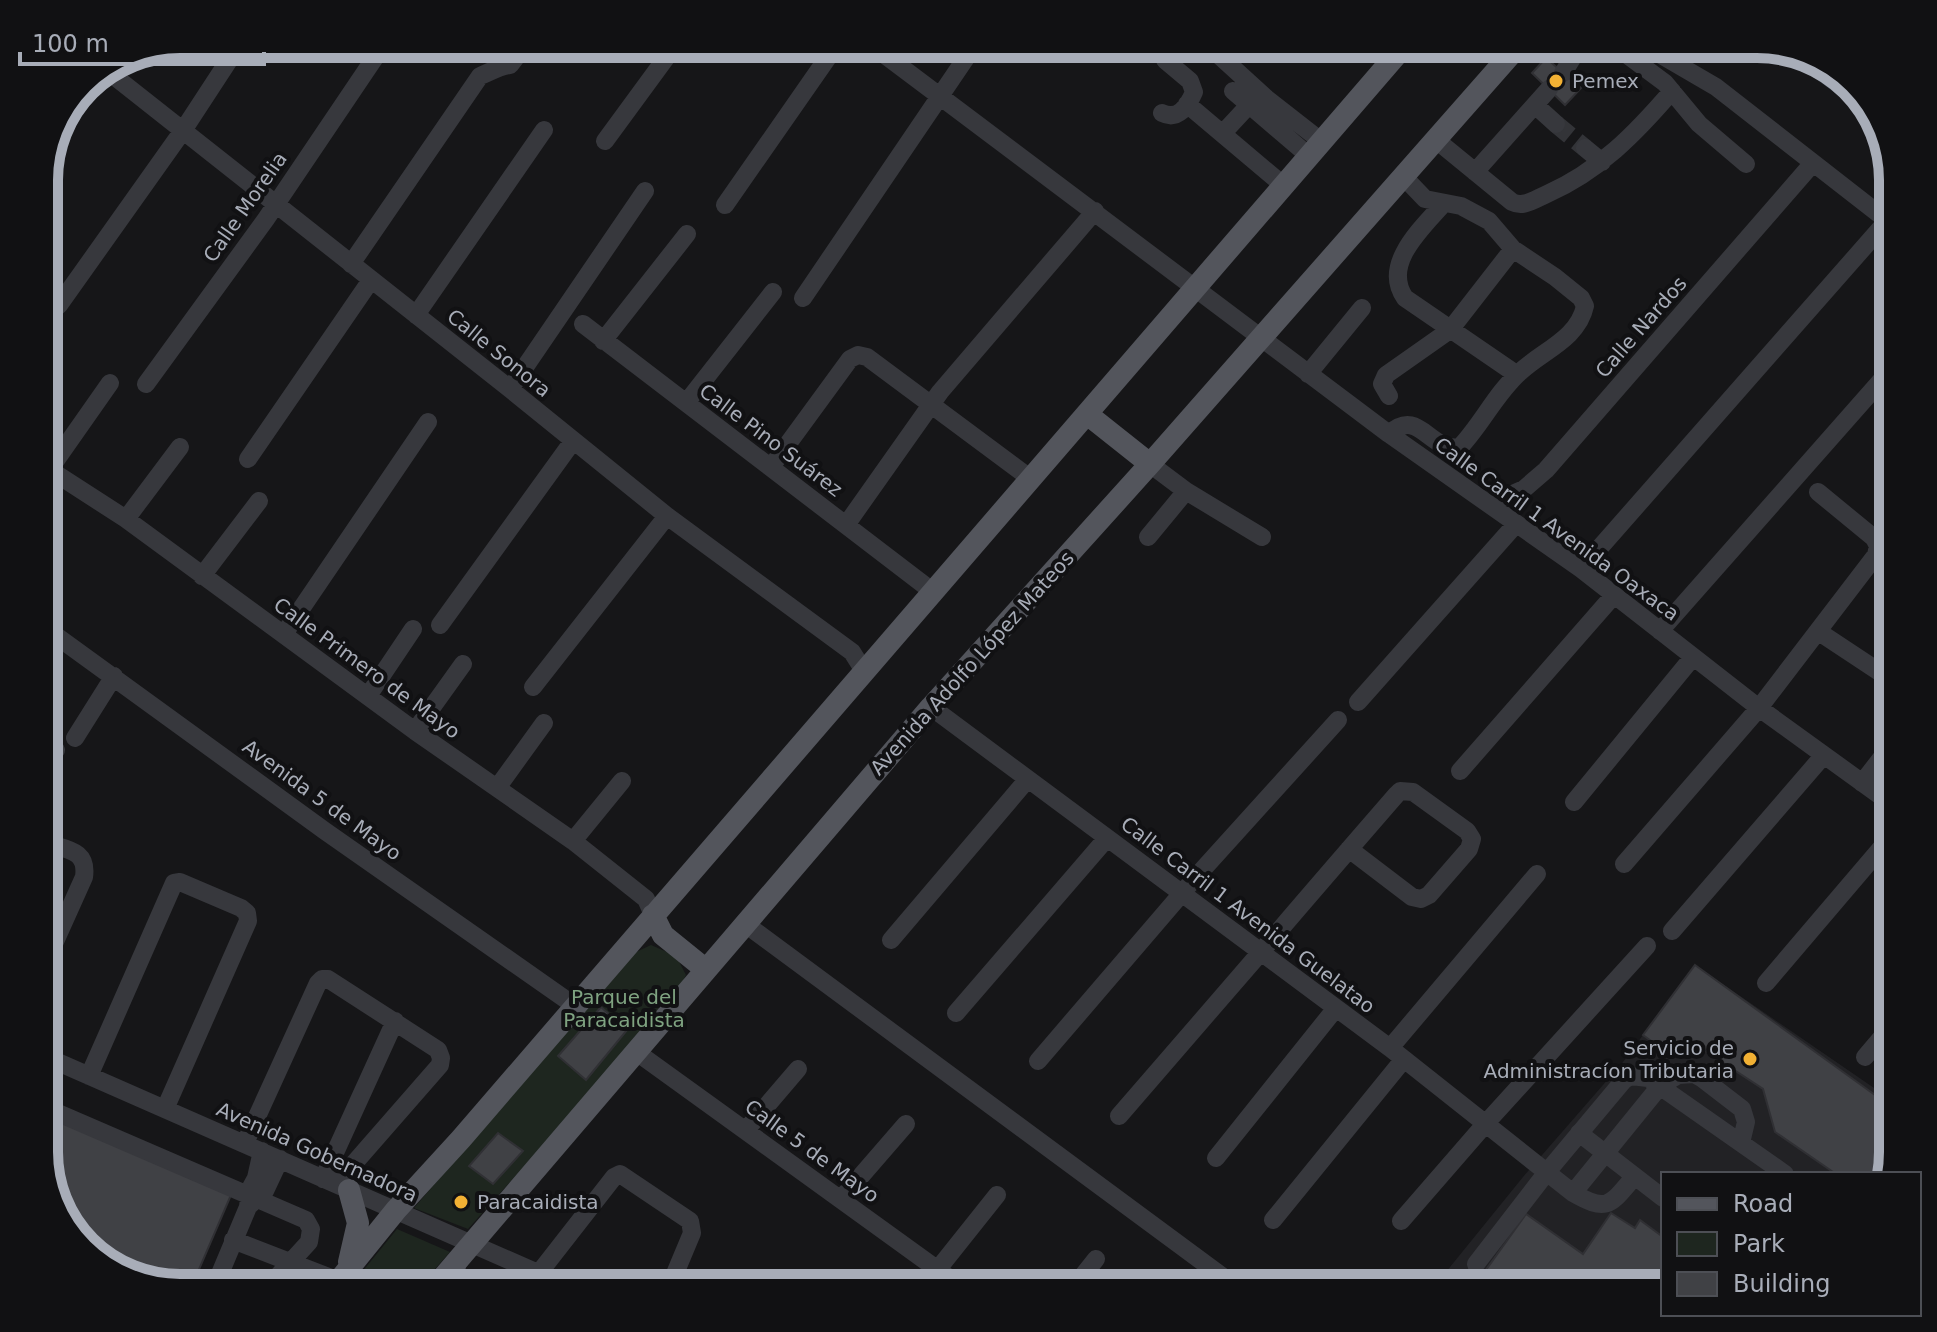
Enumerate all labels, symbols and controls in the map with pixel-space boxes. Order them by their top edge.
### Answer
scale bar [20,16,264,66]
text: 100 m [32,30,109,58]
place label: Pemex [1572,69,1639,93]
marker: Pemex [1547,72,1565,90]
street label: Calle Morelia [198,147,292,267]
street label: Calle Nardos [1590,271,1692,383]
street label: Calle Sonora [442,304,556,402]
street label: Calle Pino Suárez [695,378,847,502]
street label: Calle Carril 1 Avenida Oaxaca [1430,432,1684,626]
street label: Avenida Adolfo López Mateos [865,546,1079,780]
street label: Calle Primero de Mayo [269,592,465,744]
street label: Avenida 5 de Mayo [238,734,406,866]
street label: Calle Carril 1 Avenida Guelatao [1116,812,1380,1018]
park label: Parque del Paracaidista [563,985,685,1032]
place label: Servicio de Administracíon Tributaria [1484,1036,1734,1083]
marker: Servicio de Administracíon Tributaria [1741,1050,1759,1068]
street label: Calle 5 de Mayo [740,1094,884,1208]
street label: Avenida Gobernadora [213,1097,421,1207]
legend [1661,1172,1921,1316]
place label: Paracaidista [477,1190,598,1214]
text: Road [1733,1190,1793,1218]
marker: Paracaidista [452,1193,470,1211]
text: Park [1733,1230,1785,1258]
text: Building [1733,1270,1830,1298]

